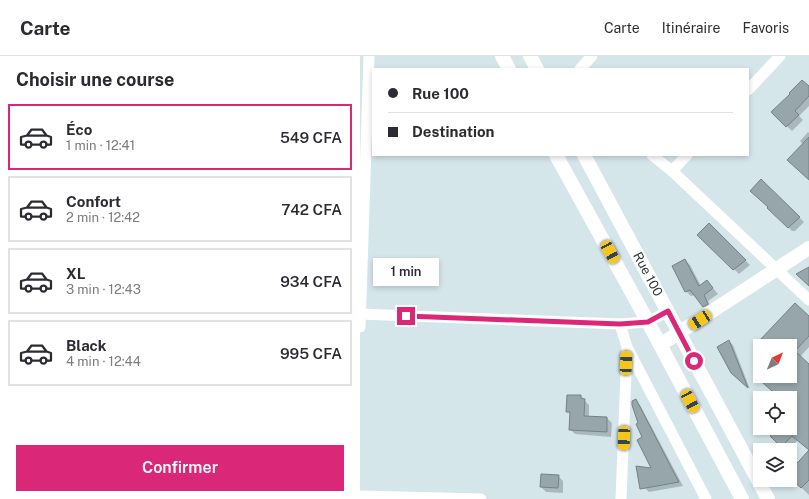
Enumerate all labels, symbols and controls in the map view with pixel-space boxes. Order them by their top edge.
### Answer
text: Carte [20,17,70,39]
text: Carte [604,20,640,36]
text: Itinéraire [662,20,720,36]
text: Favoris [742,20,789,36]
text: Choisir une course [16,69,174,90]
text: Rue 100 [412,85,469,102]
icon: car [18,119,54,155]
text: Éco [66,121,92,138]
text: Destination [412,123,494,140]
text: 549 CFA [280,129,342,146]
text: 1 min · 12:41 [66,138,135,153]
icon: car [18,191,54,227]
text: Confort [66,193,121,210]
text: 742 CFA [281,201,342,218]
text: 2 min · 12:42 [66,210,140,225]
car [599,239,621,265]
street label: Rue 100 [630,249,666,299]
callout: 1 min [373,258,439,286]
icon: car [18,263,54,299]
text: 1 min [391,264,421,279]
text: XL [66,265,85,282]
text: 934 CFA [280,273,342,290]
text: 3 min · 12:43 [66,282,141,297]
route end [397,307,415,325]
car [687,308,713,332]
icon: car [18,335,54,371]
text: Black [66,337,106,354]
north arrow [753,339,797,383]
map controls [753,339,797,487]
text: 995 CFA [280,345,342,362]
car [620,351,632,375]
route start [685,352,703,370]
text: 4 min · 12:44 [66,354,141,369]
car [679,388,701,414]
button: locate [753,391,797,435]
car [618,426,630,450]
button: layers [753,443,797,487]
button: Confirmer [16,445,344,491]

